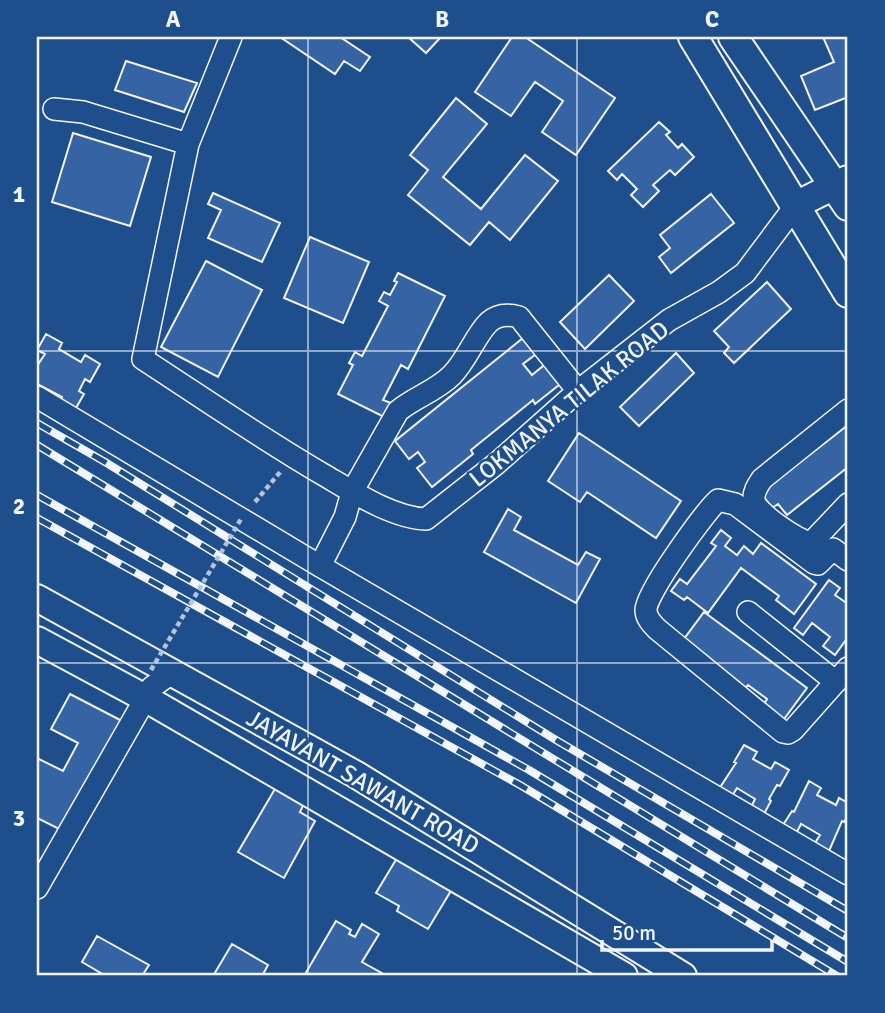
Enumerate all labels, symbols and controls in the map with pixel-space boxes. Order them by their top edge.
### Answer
text: A [166,5,181,34]
text: B [435,5,449,34]
text: C [705,5,719,34]
text: 1 [13,180,25,209]
street label: LOKMANYA TILAK ROAD [463,314,675,494]
text: 2 [13,492,25,521]
street label: JAYAVANT SAWANT ROAD [241,703,485,861]
text: 3 [13,804,25,833]
scale bar [602,908,771,952]
text: 50 m [612,920,656,946]

